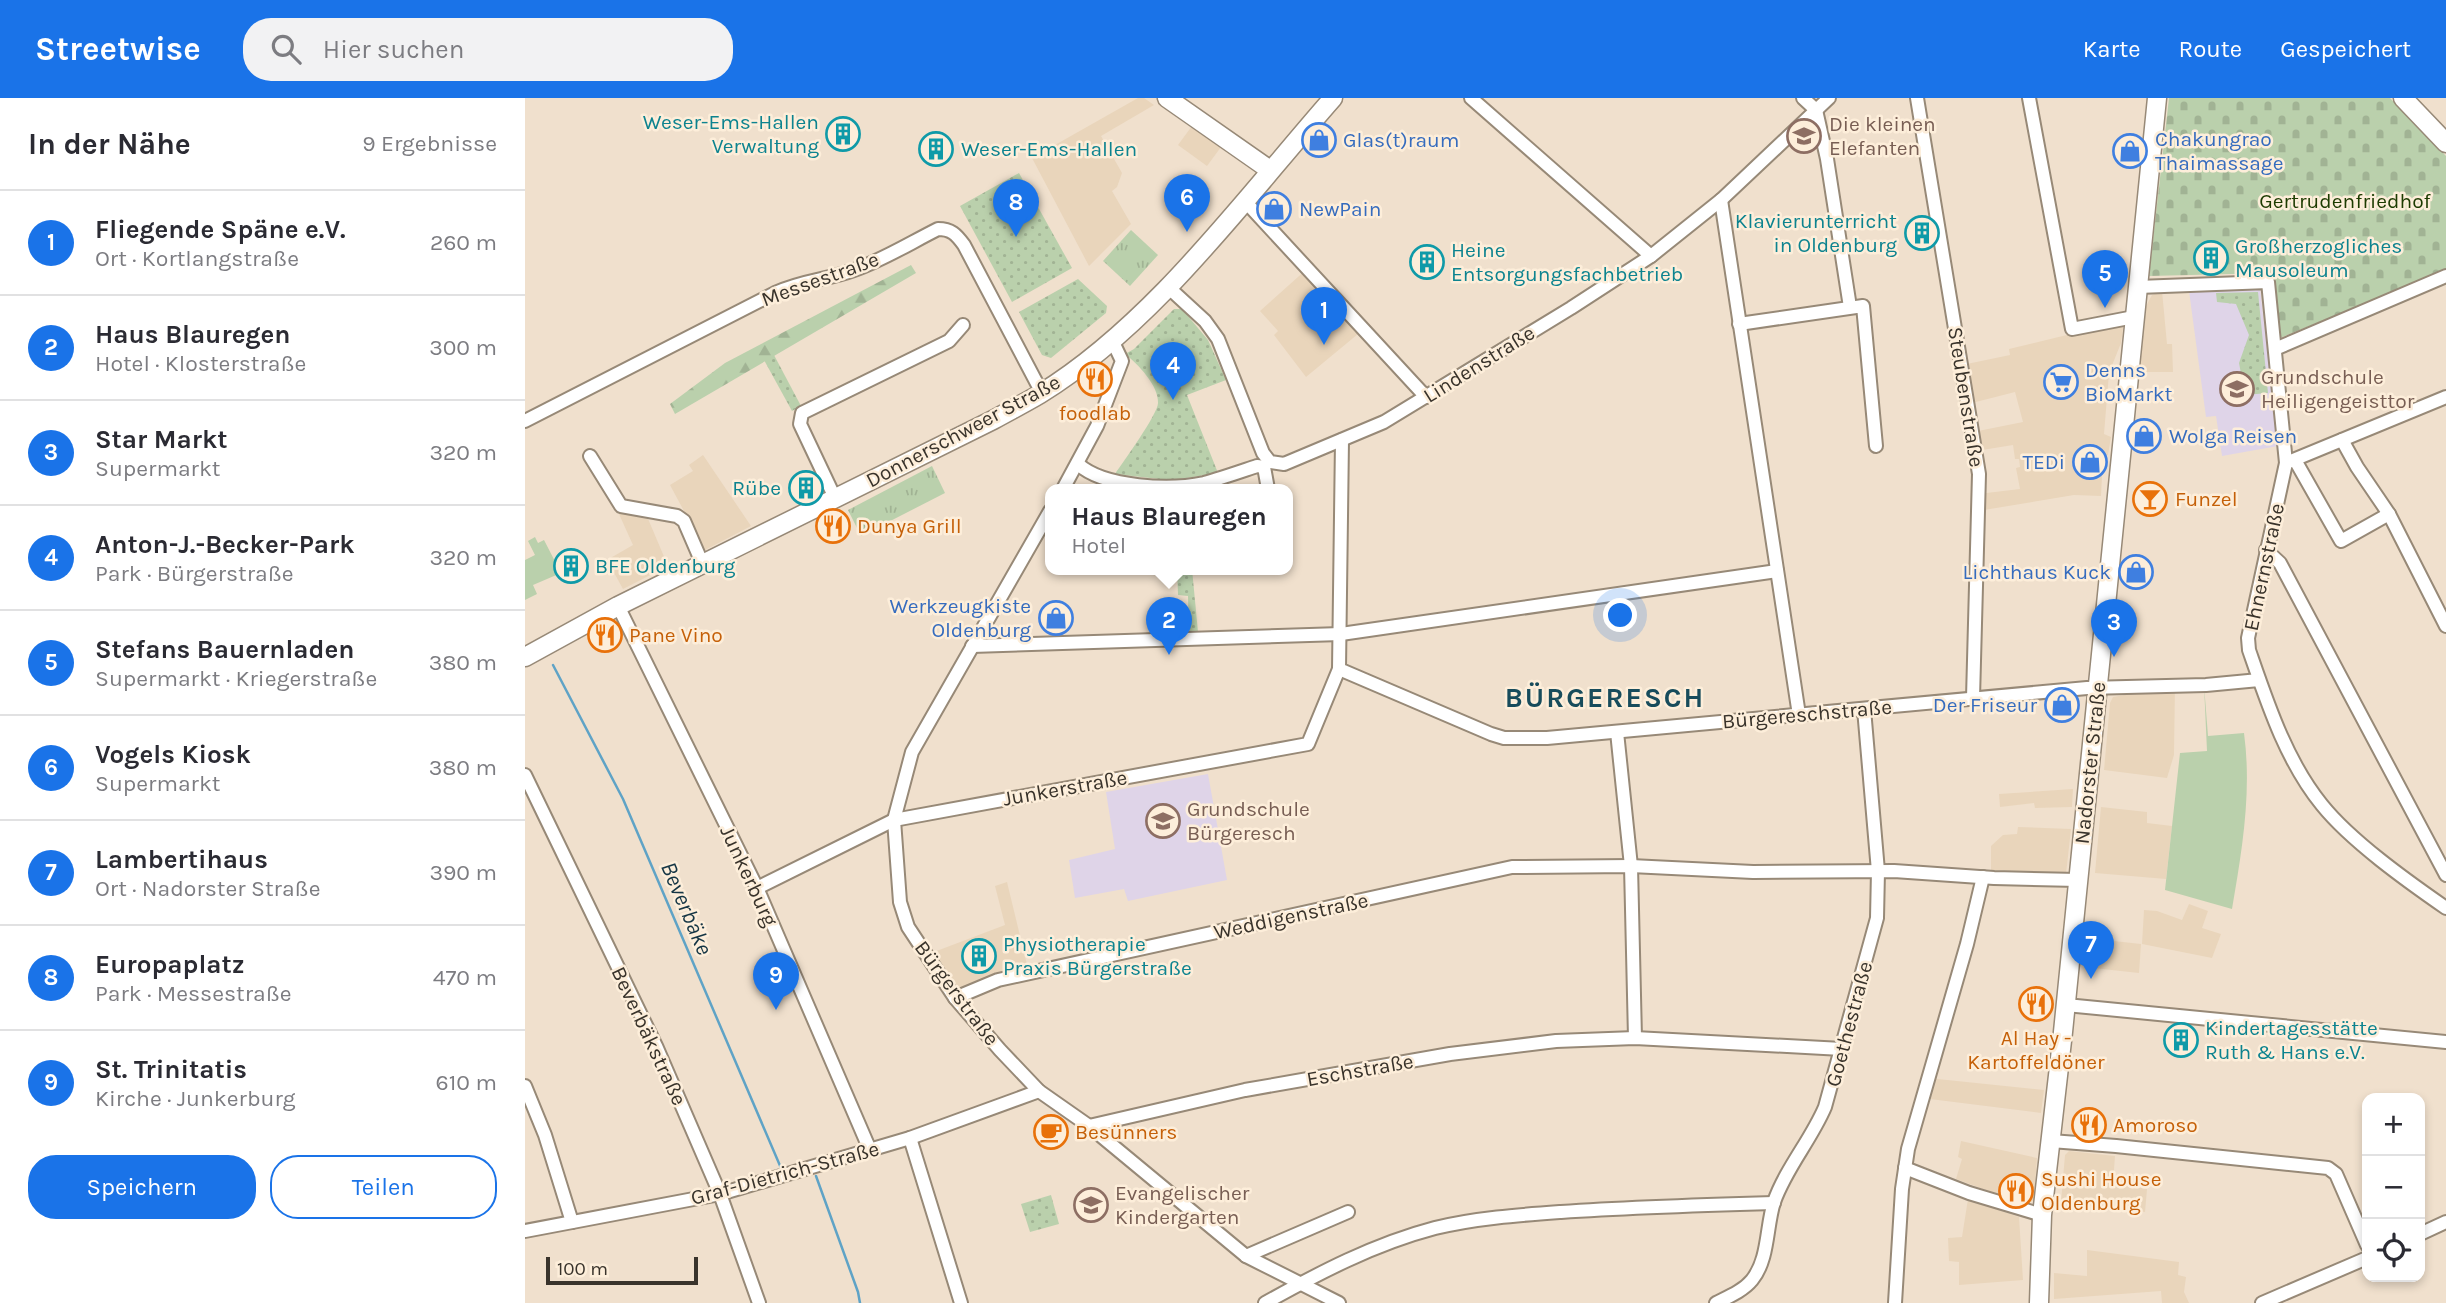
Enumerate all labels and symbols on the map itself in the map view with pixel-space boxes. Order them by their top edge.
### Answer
place label: Weser-Ems-Hallen Verwaltung [643,110,819,158]
place label: Die kleinen Elefanten [1829,112,1936,160]
building icon: Weser-Ems-Hallen Verwaltung [824,115,862,153]
school or university icon: Die kleinen Elefanten [1785,117,1823,155]
shop icon: Glas(t)raum [1300,121,1338,159]
place label: Chakungrao Thaimassage [2155,127,2283,175]
place label: Glas(t)raum [1343,128,1459,152]
building icon: Weser-Ems-Hallen [917,130,955,168]
shop icon: Chakungrao Thaimassage [2111,132,2149,170]
place label: Weser-Ems-Hallen [961,137,1137,161]
pin: 6 [1164,174,1210,232]
pin: 8 [993,179,1039,237]
park label: Gertrudenfriedhof [2259,189,2432,213]
shop icon: NewPain [1255,190,1293,228]
place label: NewPain [1299,197,1381,221]
place label: Klavierunterricht in Oldenburg [1735,209,1897,257]
building icon: Klavierunterricht in Oldenburg [1903,214,1941,252]
place label: Großherzogliches Mausoleum [2235,234,2402,282]
place label: Heine Entsorgungsfachbetrieb [1451,238,1683,286]
building icon: Großherzogliches Mausoleum [2192,239,2230,277]
building icon: Heine Entsorgungsfachbetrieb [1408,243,1446,281]
street label: Messestraße [758,247,882,311]
pin: 5 [2082,250,2128,308]
pin: 1 [1301,287,1347,345]
street label: Lindenstraße [1419,320,1539,408]
street label: Steubenstraße [1943,325,1989,469]
pin: 4 [1150,342,1196,400]
place label: Denns BioMarkt [2085,358,2173,406]
restaurant icon: foodlab [1076,360,1114,398]
supermarket icon: Denns BioMarkt [2042,363,2080,401]
place label: Grundschule Heiligengeisttor [2261,365,2415,413]
street label: Donnerschweer Straße [862,370,1064,492]
school or university icon: Grundschule Heiligengeisttor [2218,370,2256,408]
place label: foodlab [1059,401,1131,425]
shop icon: Wolga Reisen [2125,417,2163,455]
place label: Wolga Reisen [2169,424,2297,448]
shop icon: TEDi [2071,443,2109,481]
place label: TEDi [2023,450,2065,474]
building icon: Rübe [787,469,825,507]
place label: Rübe [732,476,781,500]
bar icon: Funzel [2131,480,2169,518]
place label: Funzel [2175,487,2238,511]
street label: Ehnernstraße [2239,501,2289,633]
restaurant icon: Dunya Grill [814,507,852,545]
place label: Dunya Grill [857,514,962,538]
building icon: BFE Oldenburg [552,547,590,585]
shop icon: Lichthaus Kuck [2117,553,2155,591]
place label: BFE Oldenburg [595,554,736,578]
place label: Lichthaus Kuck [1962,560,2111,584]
place label: Werkzeugkiste Oldenburg [890,594,1031,642]
pin: 2 [1146,597,1192,655]
your location [1603,598,1637,632]
shop icon: Werkzeugkiste Oldenburg [1037,599,1075,637]
pin: 3 [2091,599,2137,657]
restaurant icon: Pane Vino [586,616,624,654]
place label: Pane Vino [629,623,723,647]
district label: BÜRGERESCH [1505,681,1705,714]
street label: Nadorster Straße [2070,681,2110,845]
shop icon: Der Friseur [2043,686,2081,724]
place label: Der Friseur [1933,693,2037,717]
street label: Bürgereschstraße [1721,695,1893,733]
street label: Junkerstraße [1001,765,1129,811]
place label: Grundschule Bürgeresch [1187,797,1310,845]
school or university icon: Grundschule Bürgeresch [1144,802,1182,840]
street label: Junkerburg [715,822,783,930]
water label: Beverbäke [655,858,718,959]
street label: Weddigenstraße [1212,888,1370,944]
pin: 7 [2068,921,2114,979]
place label: Physiotherapie Praxis Bürgerstraße [1003,932,1192,980]
street label: Bürgerstraße [910,936,1004,1050]
building icon: Physiotherapie Praxis Bürgerstraße [960,937,998,975]
pin: 9 [753,952,799,1010]
street label: Goethestraße [1821,959,1877,1089]
street label: Beverbäkstraße [606,963,692,1109]
restaurant icon: Al Hay - Kartoffeldöner [2017,985,2055,1023]
place label: Kindertagesstätte Ruth & Hans e.V. [2205,1016,2378,1064]
building icon: Kindertagesstätte Ruth & Hans e.V. [2162,1021,2200,1059]
place label: Al Hay - Kartoffeldöner [1967,1026,2105,1074]
street label: Eschstraße [1305,1049,1415,1091]
restaurant icon: Amoroso [2070,1106,2108,1144]
cafe icon: Besünners [1032,1113,1070,1151]
place label: Amoroso [2113,1113,2198,1137]
place label: Besünners [1075,1120,1177,1144]
street label: Graf-Dietrich-Straße [688,1136,882,1210]
place label: Sushi House Oldenburg [2041,1167,2161,1215]
restaurant icon: Sushi House Oldenburg [1997,1172,2035,1210]
place label: Evangelischer Kindergarten [1115,1181,1250,1229]
school or university icon: Evangelischer Kindergarten [1072,1186,1110,1224]
scale bar [546,1254,698,1286]

